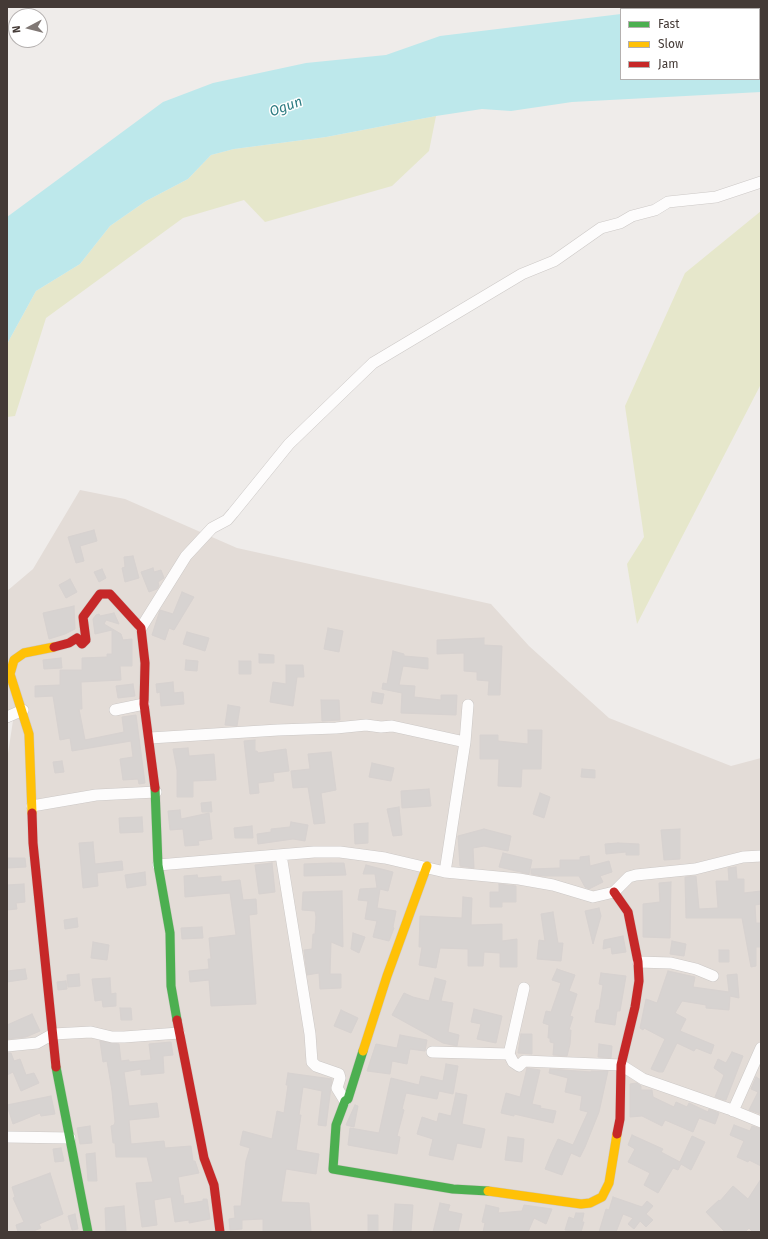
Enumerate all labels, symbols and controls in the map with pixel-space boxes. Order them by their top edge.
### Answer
north arrow [8,8,48,48]
legend [620,8,760,80]
text: Fast [658,17,680,31]
text: N [10,25,23,34]
text: Slow [658,37,684,51]
text: Jam [658,57,678,71]
water label: Ogun [267,93,305,121]

